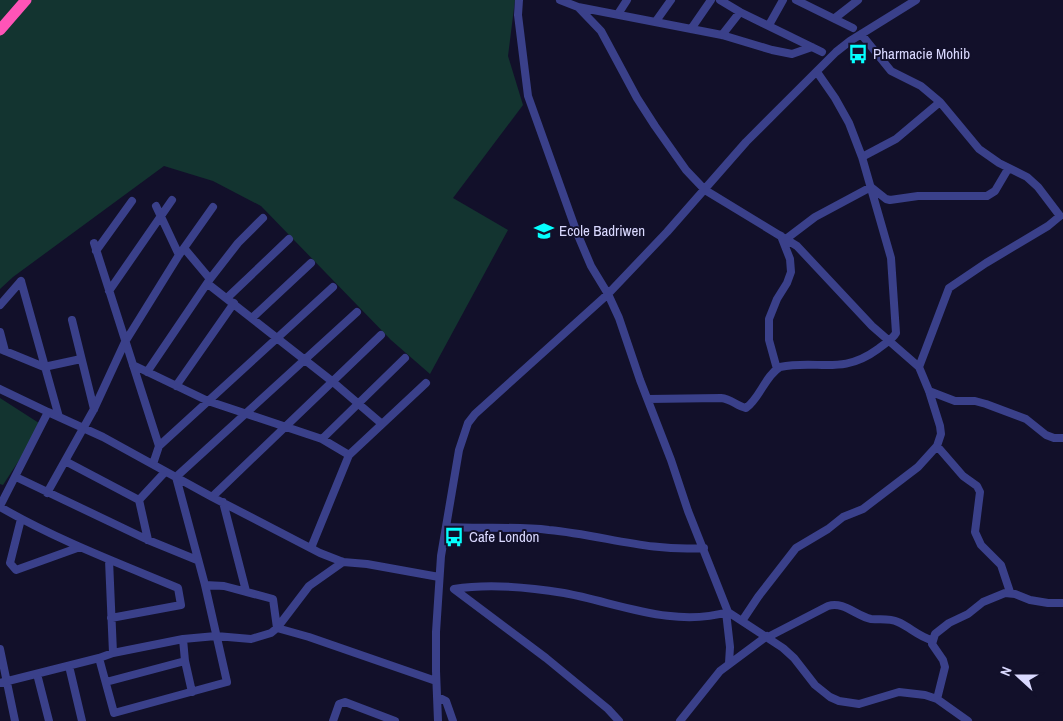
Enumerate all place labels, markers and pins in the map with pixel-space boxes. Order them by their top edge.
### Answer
bus stop icon: Pharmacie Mohib [847,43,869,65]
place label: Pharmacie Mohib [873,43,970,64]
school or university icon: Ecole Badriwen [533,220,555,242]
place label: Ecole Badriwen [559,220,645,241]
bus stop icon: Cafe London [443,526,465,548]
place label: Cafe London [469,526,539,547]

